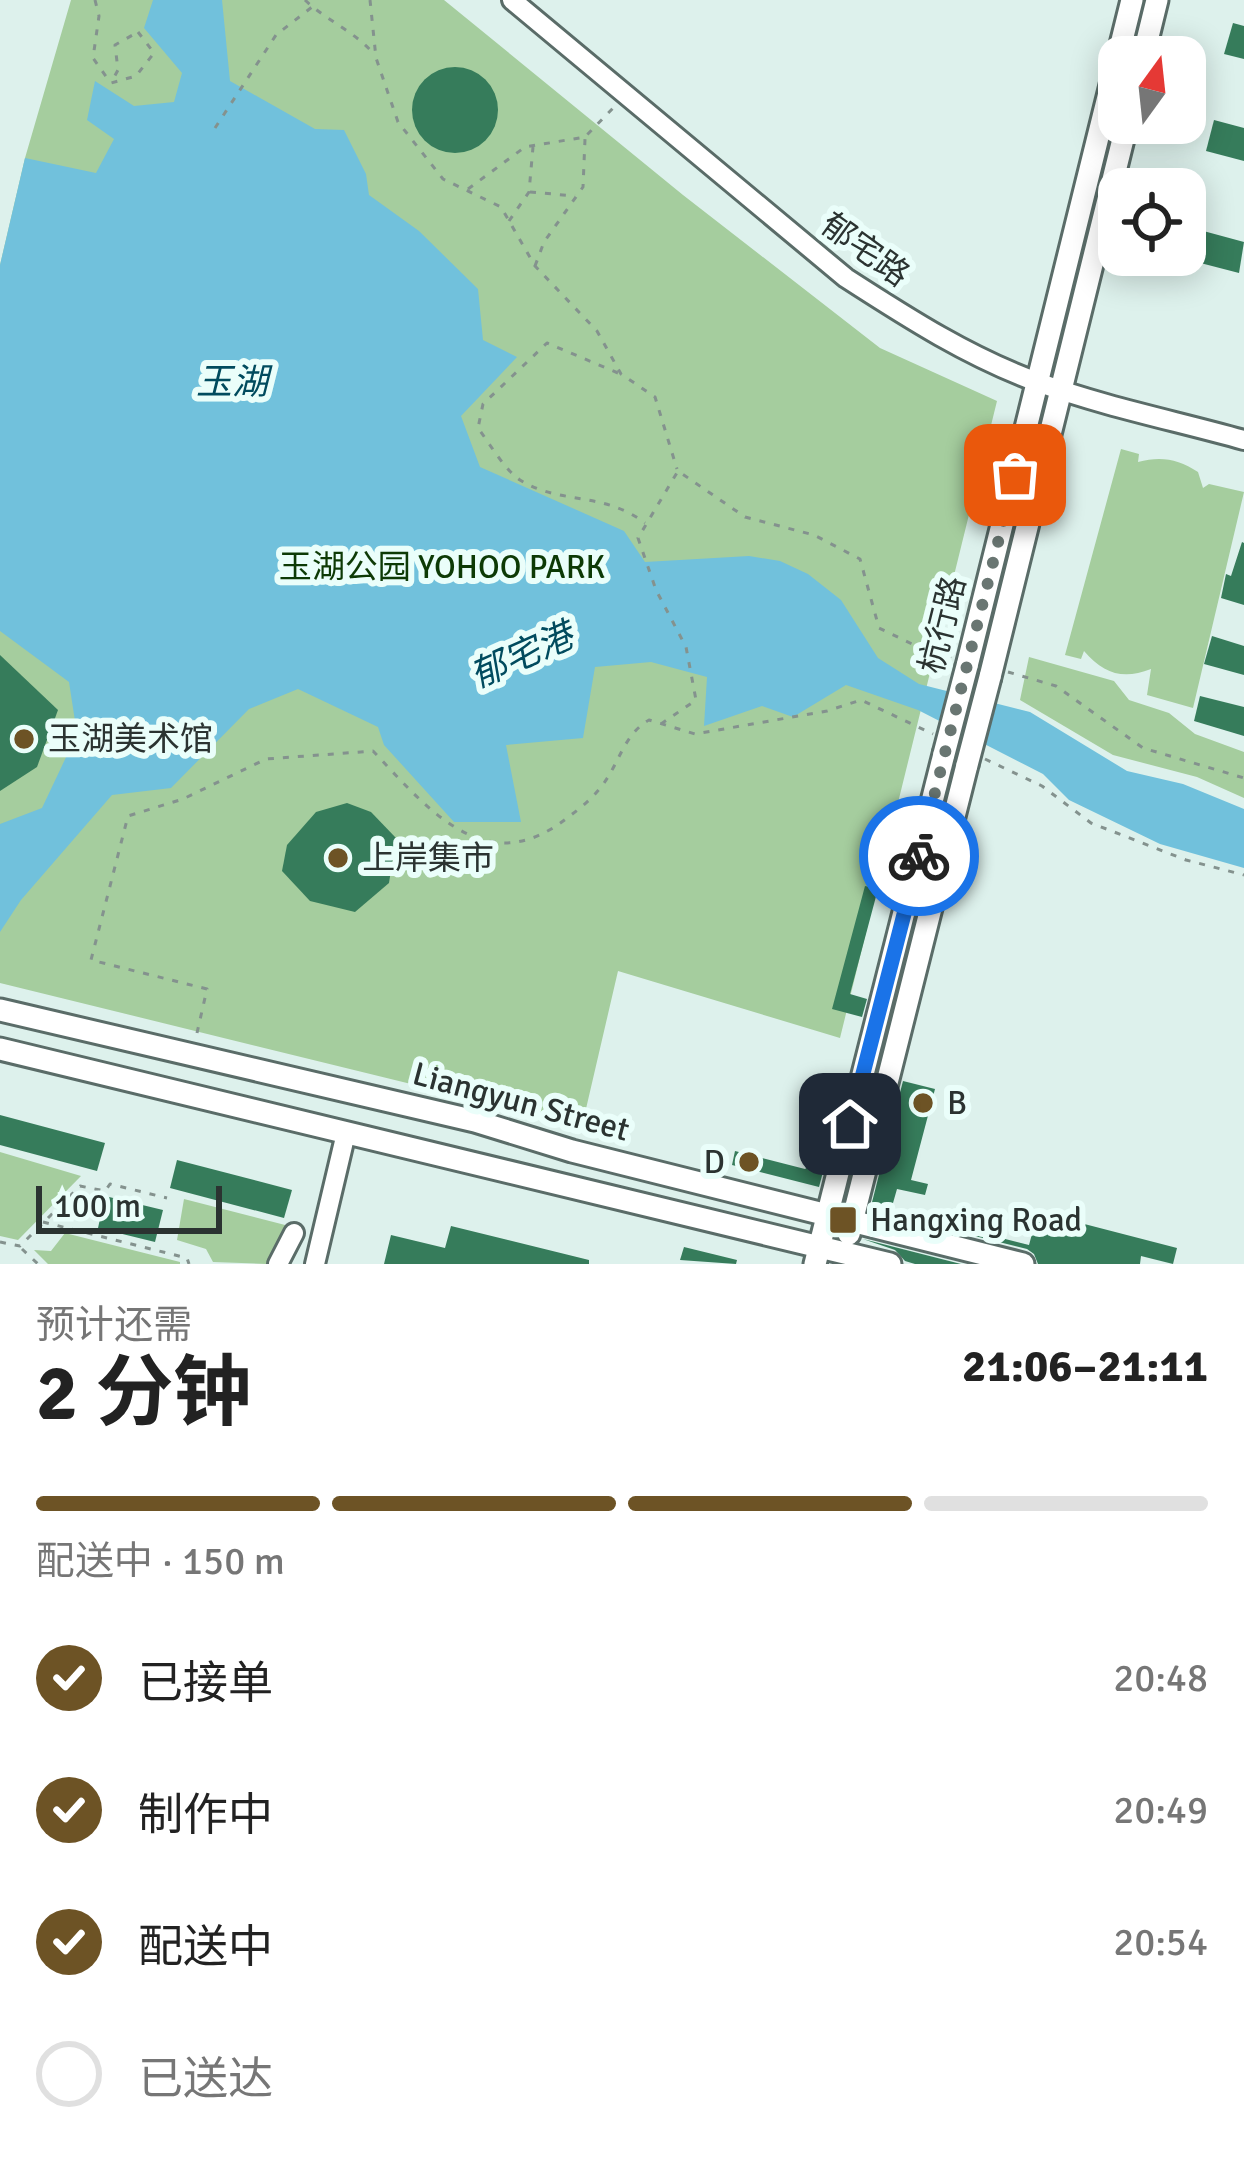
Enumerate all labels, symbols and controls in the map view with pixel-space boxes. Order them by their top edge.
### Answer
north arrow [1098,36,1206,144]
map controls [1098,36,1206,276]
button: locate [1098,168,1206,276]
street label: 郁宅路 [813,204,917,296]
water label: 玉湖 [196,360,273,405]
pin [964,424,1066,526]
icon: bag [982,442,1048,508]
park label: 玉湖公园 YOHOO PARK [279,547,605,588]
street label: 杭行路 [911,572,975,678]
water label: 郁宅港 [464,611,585,699]
place label: 玉湖美术馆 [48,719,213,760]
marker: 玉湖美术馆 [11,726,37,752]
courier [859,796,979,916]
icon: bike [886,823,952,889]
place label: 上岸集市 [362,838,494,879]
marker: 上岸集市 [325,845,351,871]
street label: Liangyun Street [408,1053,634,1151]
pin [799,1073,901,1175]
place label: B [947,1083,967,1124]
marker: B [910,1090,936,1116]
icon: home [817,1091,883,1157]
place label: D [704,1142,725,1183]
marker: D [736,1149,762,1175]
scale bar [36,1180,222,1233]
text: 100 m [54,1186,141,1227]
place label: Hangxing Road [870,1200,1082,1241]
marker: Hangxing Road [827,1204,859,1236]
text: 预计还需 [36,1301,192,1349]
text: 21:06–21:11 [962,1339,1208,1394]
text: 2 分钟 [36,1346,251,1442]
text: 配送中 · 150 m [36,1537,285,1585]
icon: check [36,1645,102,1711]
text: 20:48 [1113,1654,1208,1702]
text: 已接单 [138,1656,273,1711]
icon: check [36,1777,102,1843]
text: 20:49 [1113,1786,1208,1834]
text: 制作中 [138,1788,273,1843]
icon: check [36,1909,102,1975]
text: 20:54 [1113,1918,1208,1966]
text: 配送中 [138,1920,273,1975]
text: 已送达 [138,2052,273,2107]

